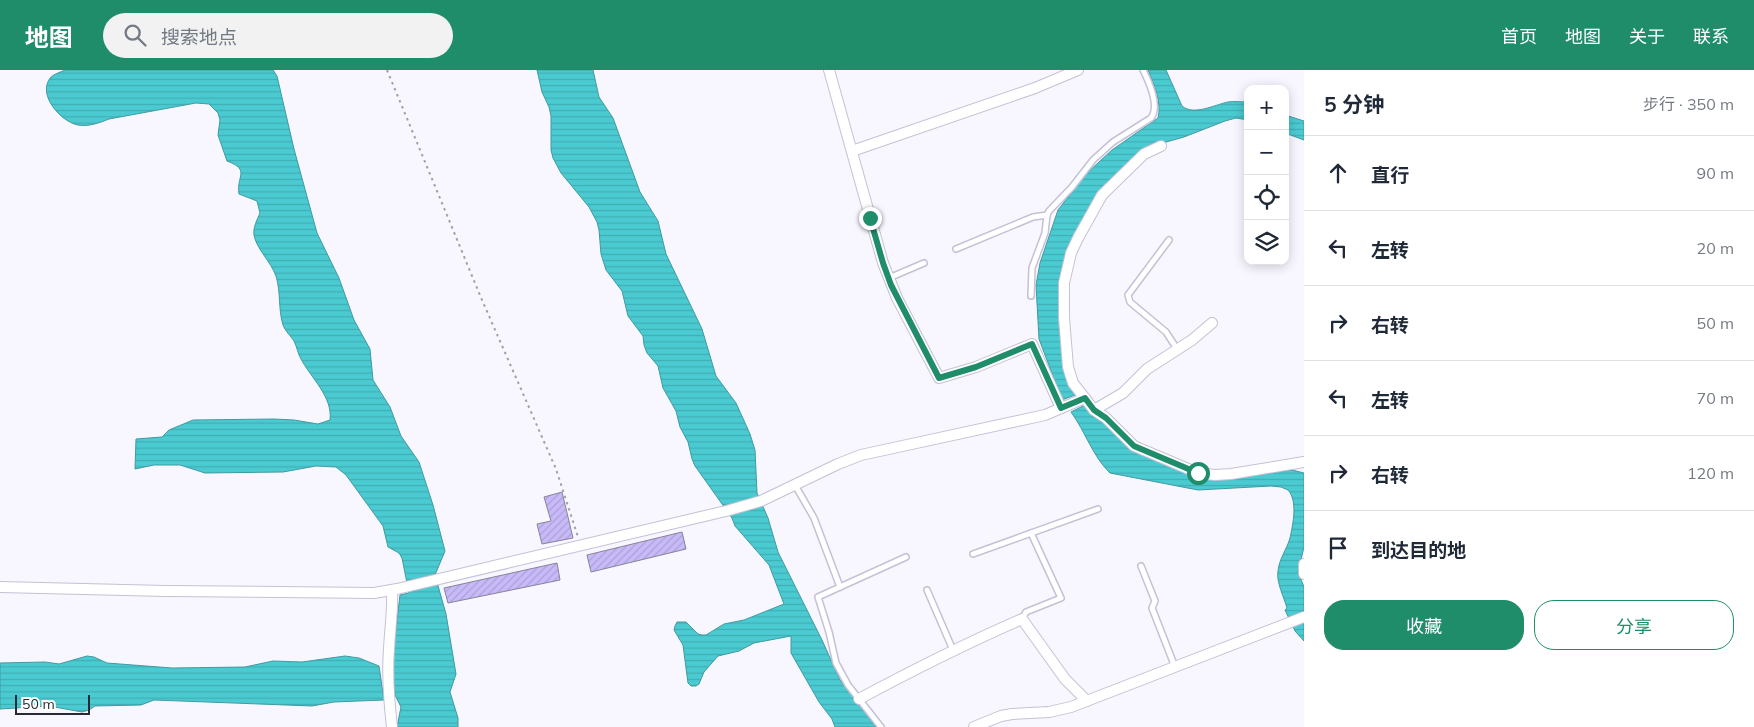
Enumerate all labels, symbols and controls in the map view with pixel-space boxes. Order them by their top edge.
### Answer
search box [103,13,453,58]
icon: search [121,21,149,49]
text: 地图 [25,22,73,52]
text: 搜索地点 [161,25,237,49]
text: 首页 [1501,25,1537,48]
text: 地图 [1565,25,1601,48]
text: 关于 [1629,25,1665,48]
text: 联系 [1693,25,1729,48]
map controls [1244,85,1289,265]
button: + [1244,85,1289,130]
text: 5 分钟 [1324,91,1384,117]
text: 步行 · 350 m [1643,94,1734,114]
button: − [1244,130,1289,175]
icon: ahead [1324,159,1352,187]
text: 直行 [1371,163,1409,187]
text: 90 m [1697,163,1734,183]
button: locate [1244,175,1289,220]
route end [859,207,882,230]
button: layers [1244,220,1289,265]
icon: left [1324,234,1352,262]
text: 左转 [1371,238,1409,262]
text: 20 m [1697,238,1734,258]
icon: right [1324,309,1352,337]
text: 右转 [1371,313,1409,337]
text: 50 m [1697,313,1734,333]
icon: left [1324,384,1352,412]
text: 左转 [1371,388,1409,412]
text: 70 m [1697,388,1734,408]
icon: right [1324,459,1352,487]
route start [1187,462,1210,485]
text: 右转 [1371,463,1409,487]
text: 120 m [1687,463,1734,483]
icon: arrive [1324,534,1352,562]
text: 到达目的地 [1371,538,1466,562]
button: 收藏 [1324,600,1524,650]
button: 分享 [1534,600,1734,650]
scale bar [15,692,90,715]
text: 50 m [22,695,55,713]

